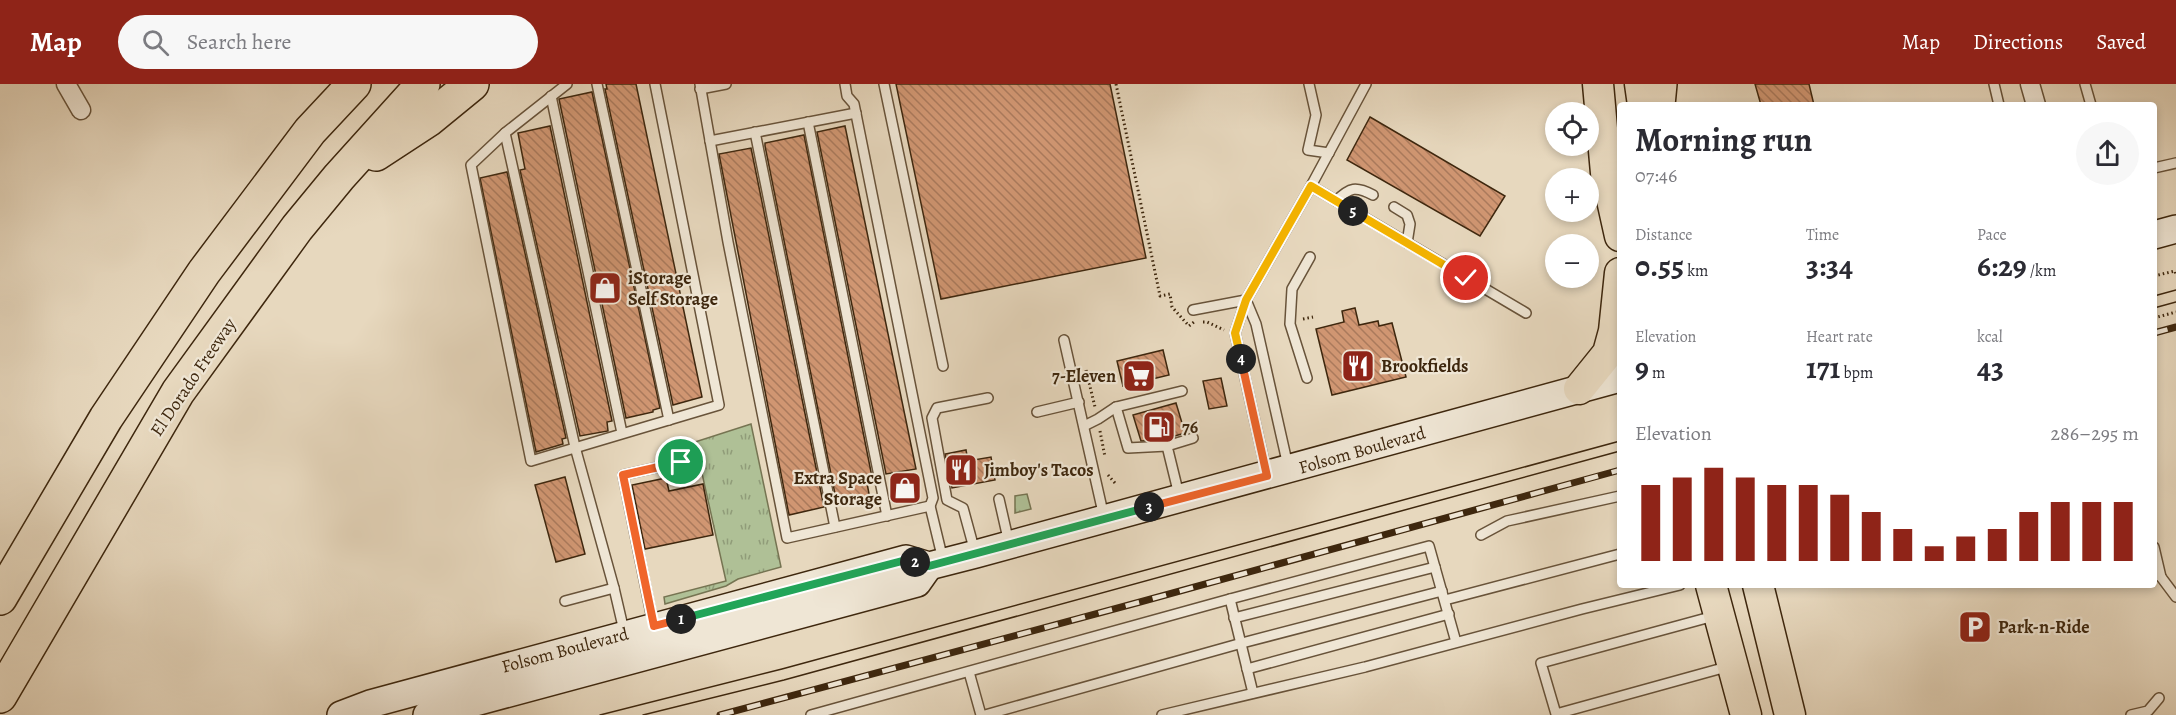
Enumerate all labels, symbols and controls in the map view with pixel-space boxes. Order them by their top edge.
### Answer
search box [118,15,538,69]
text: Map [30,23,82,61]
icon: search [139,26,172,59]
text: Search here [187,27,291,57]
text: Map [1902,28,1940,56]
text: Directions [1973,28,2063,56]
text: Saved [2096,28,2146,56]
map controls [1545,102,1599,288]
button: locate [1545,102,1599,156]
text: Morning run [1635,117,1812,162]
button: share [2076,122,2139,185]
text: 07:46 [1635,162,1677,189]
button: + [1545,168,1599,222]
pin: 5 [1338,196,1368,226]
text: 5 [1350,200,1356,222]
text: Distance [1635,224,1692,246]
text: Time [1806,224,1839,246]
text: Pace [1977,224,2007,246]
button: − [1545,234,1599,288]
text: 0.55 [1635,246,1684,286]
text: 3:34 [1806,246,1853,286]
text: 6:29 [1977,246,2027,286]
pin [1440,252,1491,303]
text: km [1684,260,1708,282]
text: /km [2027,260,2056,282]
icon: check [1449,261,1482,294]
place label: iStorage Self Storage [628,266,718,311]
shop icon: iStorage Self Storage [587,270,623,306]
street label: El Dorado Freeway [145,312,242,441]
text: Elevation [1635,326,1696,348]
text: Heart rate [1806,326,1873,348]
text: kcal [1977,326,2003,348]
pin: 4 [1226,344,1256,374]
text: 4 [1237,348,1245,370]
restaurant icon: Brookfields [1340,348,1376,384]
text: 9 [1635,348,1649,388]
text: 171 [1806,348,1840,388]
text: 43 [1977,348,2004,388]
place label: Brookfields [1381,354,1468,378]
supermarket icon: 7-Eleven [1121,358,1157,394]
text: m [1649,362,1665,384]
text: bpm [1840,362,1873,384]
place label: 7-Eleven [1052,364,1116,388]
fuel station icon: 76 [1141,409,1177,445]
place label: 76 [1182,415,1198,439]
street label: Folsom Boulevard [1296,420,1428,480]
text: Elevation [1635,420,1712,447]
text: 286–295 m [2051,420,2139,447]
pin [655,436,706,487]
icon: arrive [664,445,697,478]
restaurant icon: Jimboy's Tacos [943,452,979,488]
place label: Jimboy's Tacos [984,458,1094,482]
place label: Extra Space Storage [793,466,882,511]
shop icon: Extra Space Storage [887,470,923,506]
pin: 3 [1134,492,1164,522]
text: 3 [1146,496,1152,518]
pin: 2 [900,547,930,577]
text: 2 [911,551,919,573]
pin: 1 [666,604,696,634]
text: 1 [678,608,684,630]
parking icon: Park-n-Ride [1957,609,1993,645]
place label: Park-n-Ride [1998,615,2090,639]
street label: Folsom Boulevard [499,621,632,679]

